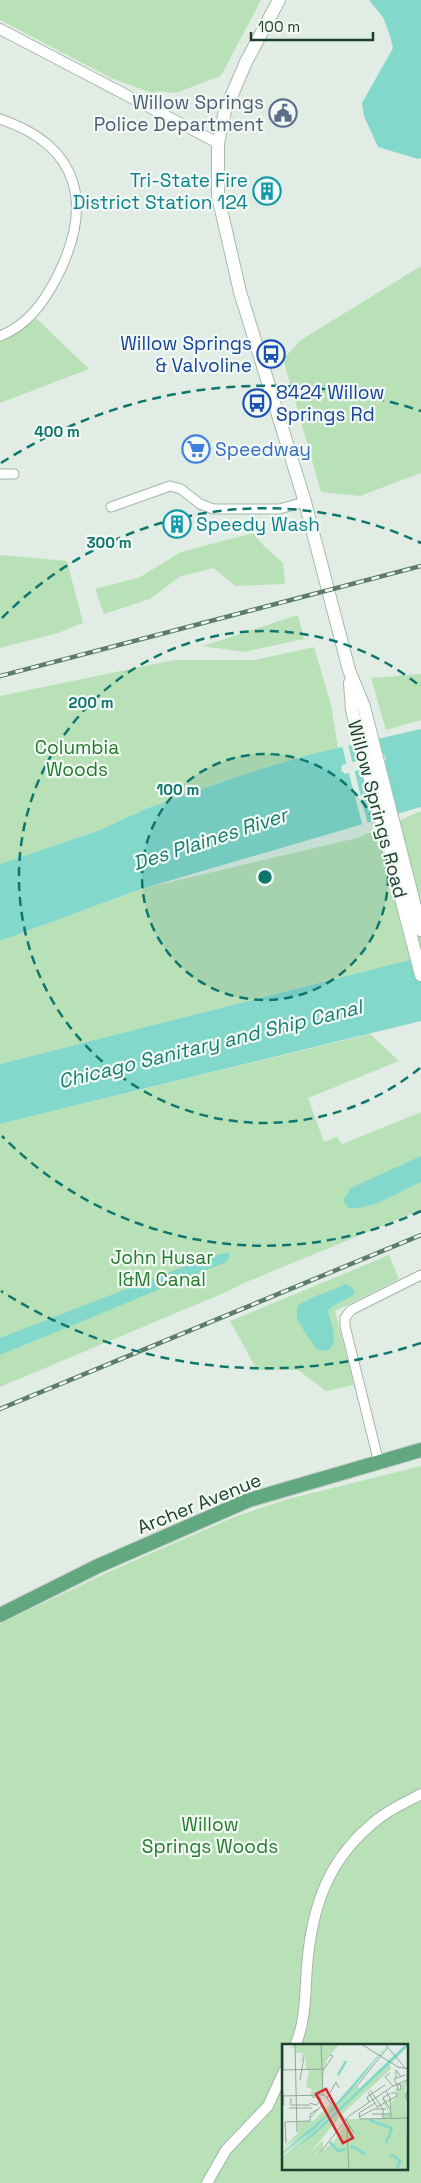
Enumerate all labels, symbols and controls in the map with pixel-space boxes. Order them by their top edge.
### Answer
scale bar [251,10,374,42]
text: 100 m [258,17,300,36]
place label: Willow Springs Police Department [94,90,264,137]
public building icon: Willow Springs Police Department [268,98,298,128]
place label: Tri-State Fire District Station 124 [73,168,248,215]
building icon: Tri-State Fire District Station 124 [252,176,282,206]
place label: Willow Springs & Valvoline [120,331,252,378]
bus stop icon: Willow Springs & Valvoline [256,339,286,369]
place label: 8424 Willow Springs Rd [276,380,385,427]
bus stop icon: 8424 Willow Springs Rd [242,388,272,418]
text: 400 m [34,422,80,441]
supermarket icon: Speedway [181,434,211,464]
place label: Speedway [215,437,311,462]
building icon: Speedy Wash [162,509,192,539]
place label: Speedy Wash [196,512,320,537]
text: 300 m [86,533,132,552]
text: 200 m [69,693,113,712]
street label: Willow Springs Road [342,717,413,901]
park label: Columbia Woods [35,735,119,782]
text: 100 m [157,780,199,799]
water label: Des Plaines River [129,801,293,876]
centre of rings [256,868,274,886]
water label: Chicago Sanitary and Ship Canal [55,993,367,1094]
park label: John Husar I&M Canal [111,1245,213,1292]
street label: Archer Avenue [133,1467,265,1540]
park label: Willow Springs Woods [142,1812,278,1859]
inset map [282,2044,408,2170]

